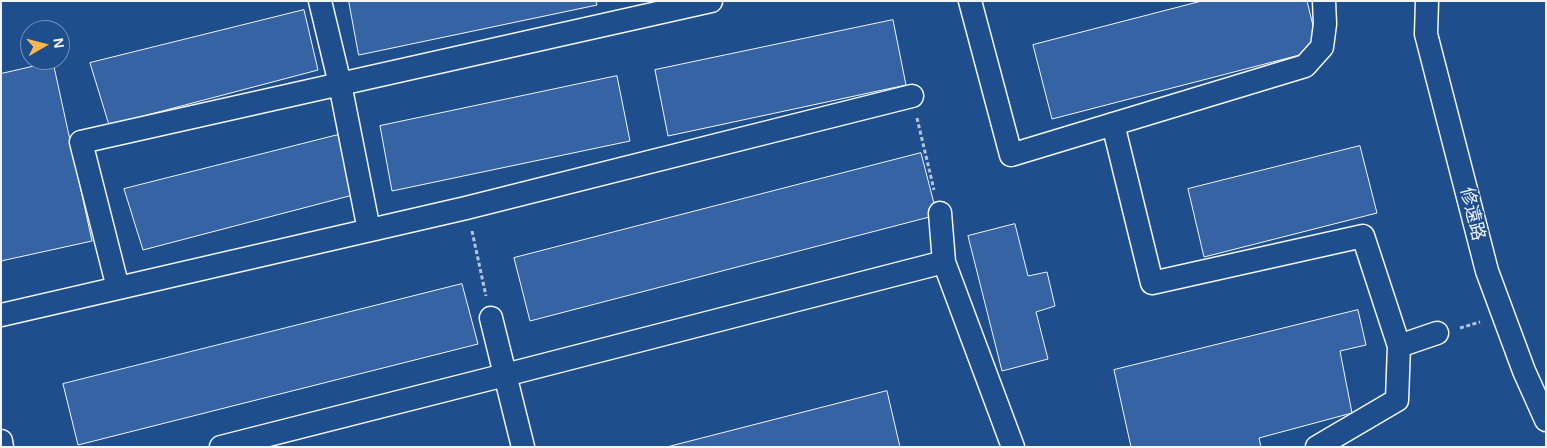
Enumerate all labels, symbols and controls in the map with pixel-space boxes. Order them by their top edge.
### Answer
north arrow [20,20,70,70]
text: N [50,37,67,49]
street label: 修遠路 [1455,185,1489,243]

